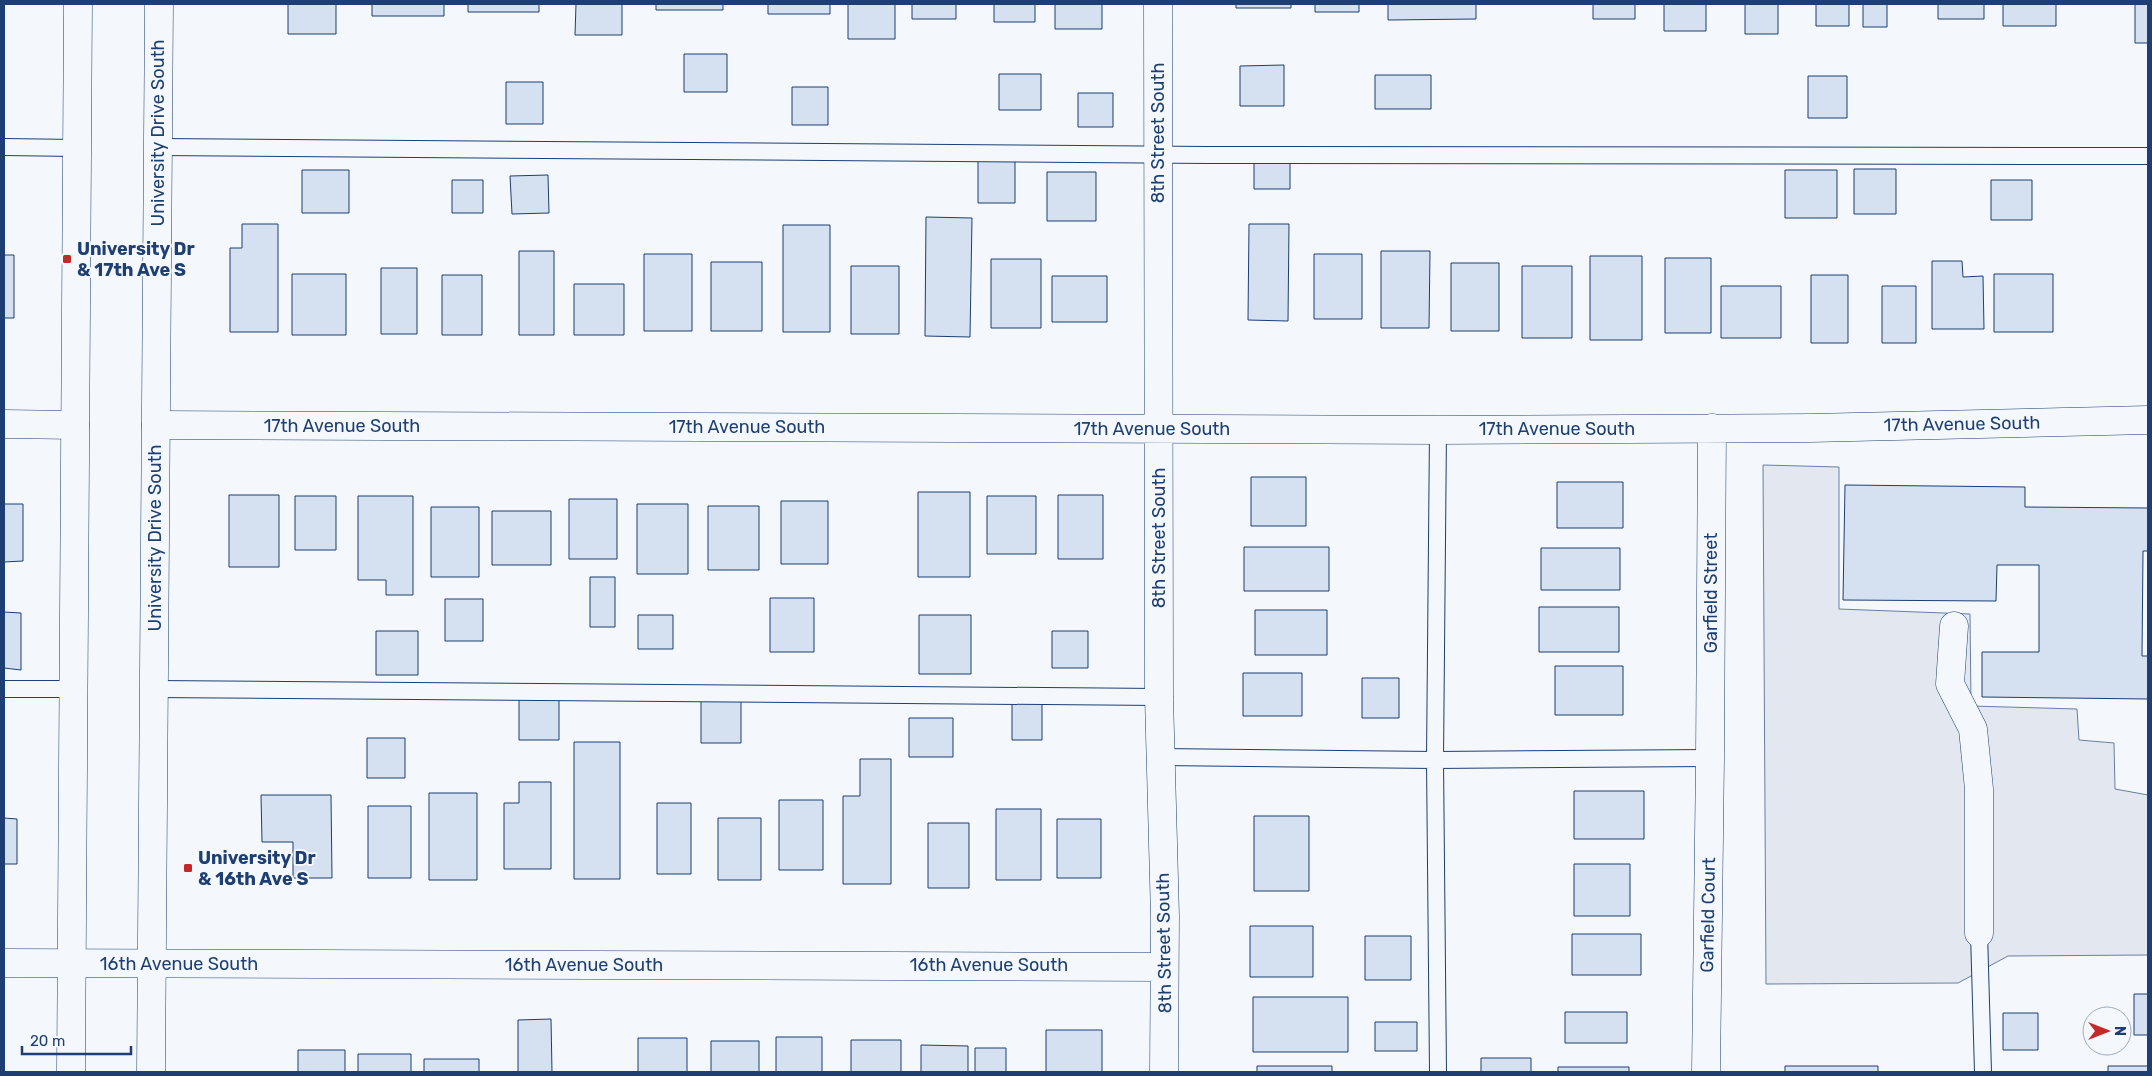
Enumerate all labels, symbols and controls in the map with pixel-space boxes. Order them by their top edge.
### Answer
street label: University Drive South [147,40,169,226]
street label: 8th Street South [1147,63,1169,203]
place label: University Dr & 17th Ave S [77,238,195,281]
marker: University Dr & 17th Ave S [61,253,73,265]
street label: 17th Avenue South [1883,412,2041,436]
street label: 17th Avenue South [264,415,420,437]
street label: 17th Avenue South [669,416,825,438]
street label: 17th Avenue South [1074,418,1230,440]
street label: 17th Avenue South [1479,418,1635,440]
street label: University Drive South [144,445,166,631]
street label: 8th Street South [1148,468,1170,608]
street label: Garfield Street [1700,533,1722,653]
place label: University Dr & 16th Ave S [198,847,316,890]
street label: Garfield Court [1696,857,1720,973]
marker: University Dr & 16th Ave S [182,862,194,874]
street label: 8th Street South [1152,872,1176,1014]
street label: 16th Avenue South [100,953,258,975]
street label: 16th Avenue South [505,954,663,976]
street label: 16th Avenue South [910,954,1068,976]
north arrow [2082,1006,2132,1056]
scale bar [22,1024,131,1056]
text: N [2111,1026,2128,1036]
text: 20 m [30,1032,65,1050]

